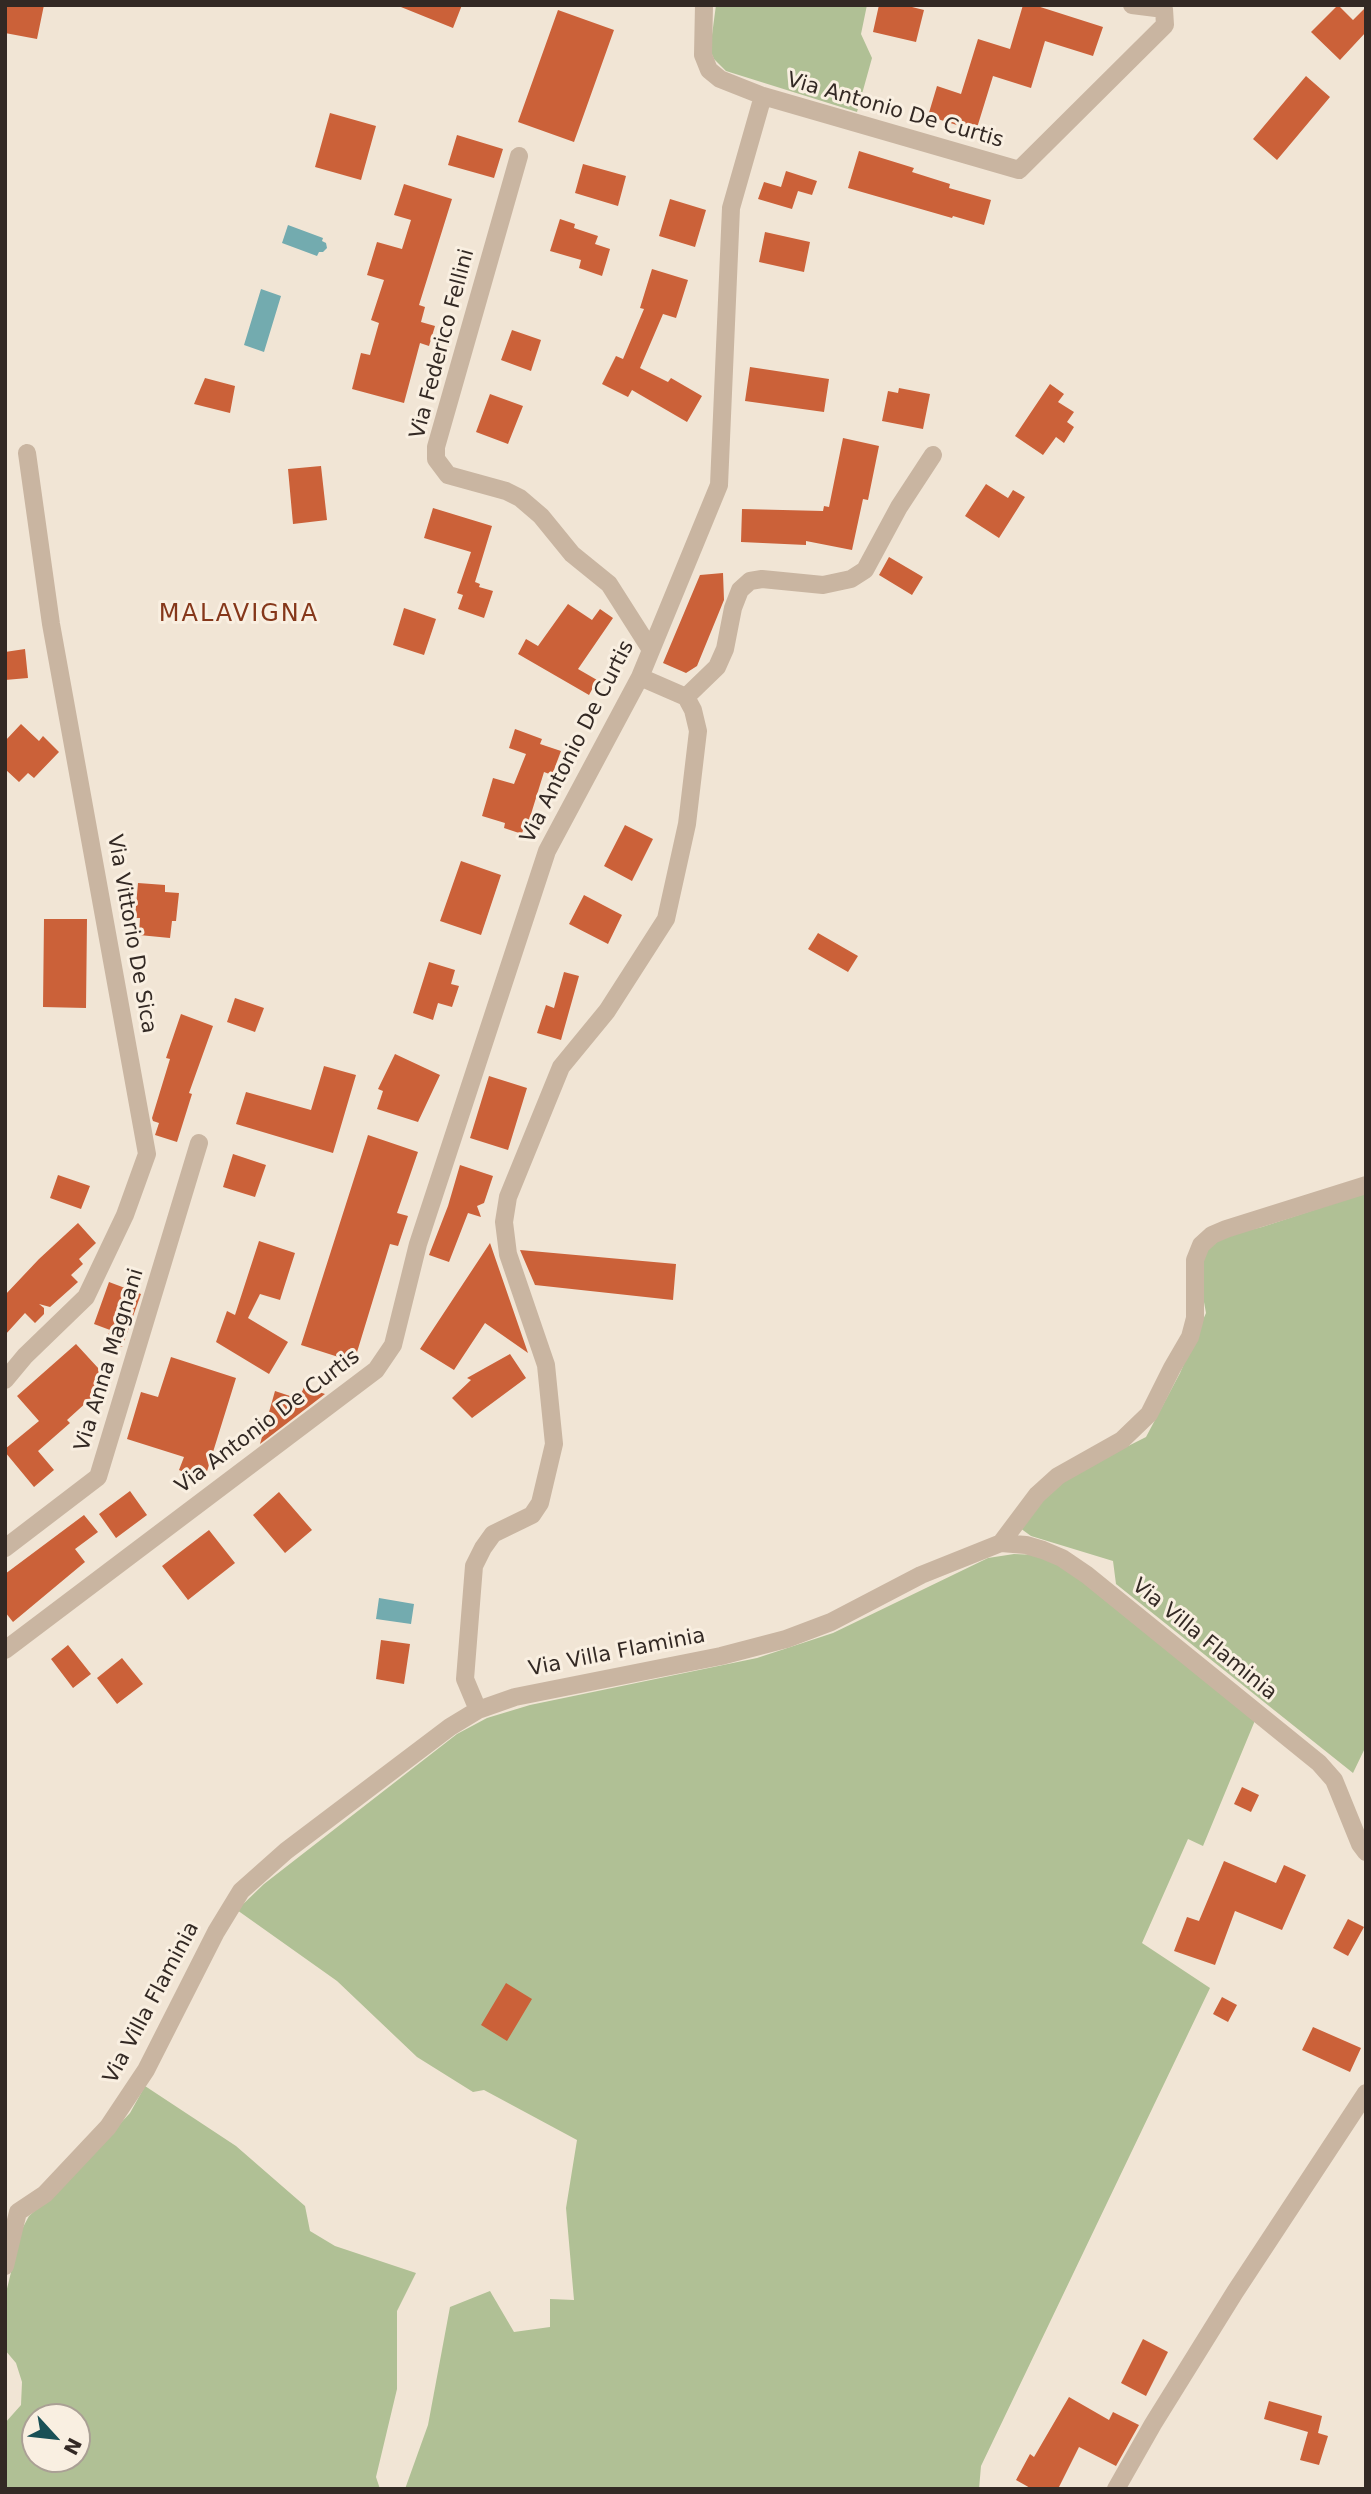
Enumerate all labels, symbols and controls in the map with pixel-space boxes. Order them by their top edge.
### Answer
street label: Via Antonio De Curtis [784,68,1006,154]
street label: Via Federico Fellini [406,246,480,442]
district label: MALAVIGNA [160,601,318,629]
street label: Via Antonio De Curtis [516,636,640,848]
street label: Via Vittorio De Sica [101,833,161,1035]
street label: Via Anna Magnani [70,1266,150,1454]
street label: Via Antonio De Curtis [171,1345,365,1499]
street label: Via Villa Flaminia [1126,1574,1282,1706]
street label: Via Villa Flaminia [527,1624,707,1682]
street label: Via Villa Flaminia [99,1918,205,2088]
north arrow [21,2403,91,2473]
text: N [60,2435,86,2459]

